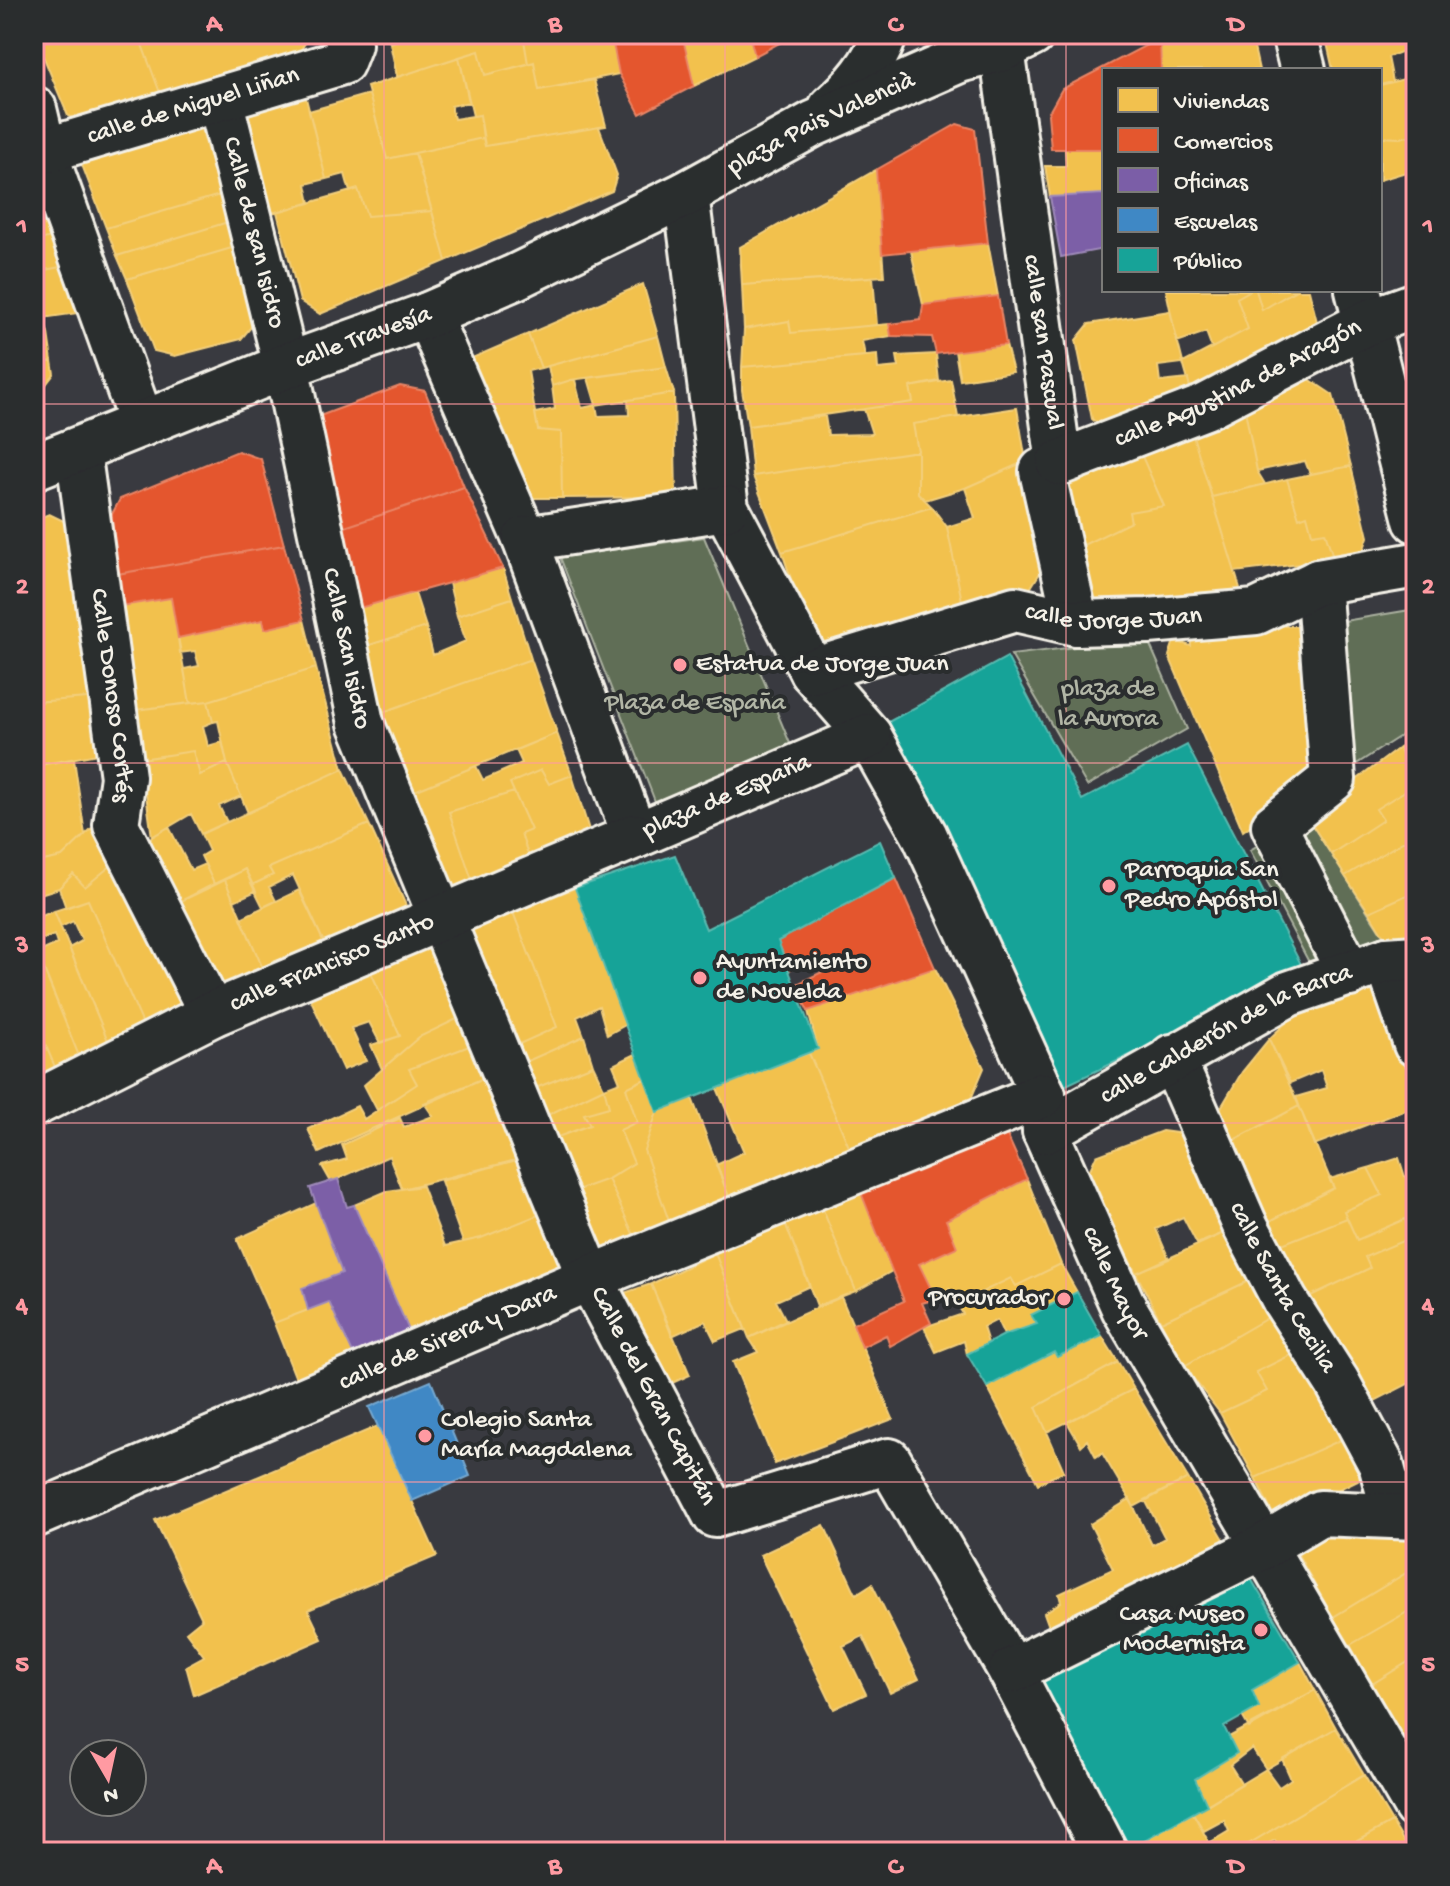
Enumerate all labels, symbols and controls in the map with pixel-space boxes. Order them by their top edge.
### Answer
text: A [205,11,223,42]
text: B [547,11,563,42]
text: C [888,11,905,42]
text: D [1226,11,1246,42]
street label: calle de Miguel Liñan [84,60,304,153]
street label: plaza Pais Valencià [722,65,921,184]
legend [1102,68,1382,292]
text: Viviendas [1173,89,1270,118]
text: Comercios [1174,129,1273,158]
street label: Calle de san Isidro [215,134,292,332]
text: Oficinas [1174,169,1249,198]
text: Escuelas [1174,209,1258,238]
text: 1 [16,213,27,244]
text: 1 [1422,213,1433,244]
text: Público [1173,249,1242,278]
street label: calle san Pascual [1015,253,1070,432]
street label: calle Travesía [291,299,437,377]
street label: calle Agustina de Aragón [1110,312,1368,456]
street label: Calle San Isidro [313,565,377,732]
text: 2 [16,573,29,604]
text: 2 [1422,573,1435,604]
street label: Calle Donoso Cortés [82,587,139,806]
street label: calle Jorge Juan [1022,596,1204,639]
place label: Estatua de Jorge Juan [696,650,949,681]
marker: Estatua de Jorge Juan [671,656,689,674]
park label: plaza de la Aurora [1058,675,1160,736]
park label: Plaza de España [603,689,787,720]
street label: plaza de España [637,747,817,847]
place label: Parroquia San Pedro Apóstol [1124,856,1279,917]
marker: Parroquia San Pedro Apóstol [1100,877,1118,895]
street label: calle Francisco Santo [225,907,439,1020]
text: 3 [14,932,29,963]
text: 3 [1420,932,1435,963]
place label: Ayuntamiento de Novelda [716,948,868,1009]
street label: calle Calderón de la Barca [1095,957,1358,1112]
marker: Ayuntamiento de Novelda [691,969,709,987]
street label: calle Santa Cecilia [1221,1198,1344,1381]
street label: calle Mayor [1074,1222,1156,1348]
street label: calle de Sirera y Dara [335,1278,563,1399]
street label: Calle del Gran Capitán [582,1282,723,1512]
place label: Procurador [927,1284,1051,1315]
marker: Procurador [1055,1290,1073,1308]
text: 4 [15,1292,29,1323]
text: 4 [1421,1292,1435,1323]
place label: Colegio Santa María Magdalena [441,1406,633,1467]
marker: Colegio Santa María Magdalena [416,1427,434,1445]
place label: Casa Museo Modernista [1120,1600,1247,1661]
marker: Casa Museo Modernista [1252,1621,1270,1639]
text: 5 [15,1651,29,1682]
text: 5 [1421,1651,1435,1682]
north arrow [68,1738,148,1818]
text: N [101,1780,120,1808]
text: A [205,1853,223,1884]
text: B [547,1853,563,1884]
text: C [888,1853,905,1884]
text: D [1226,1853,1246,1884]

